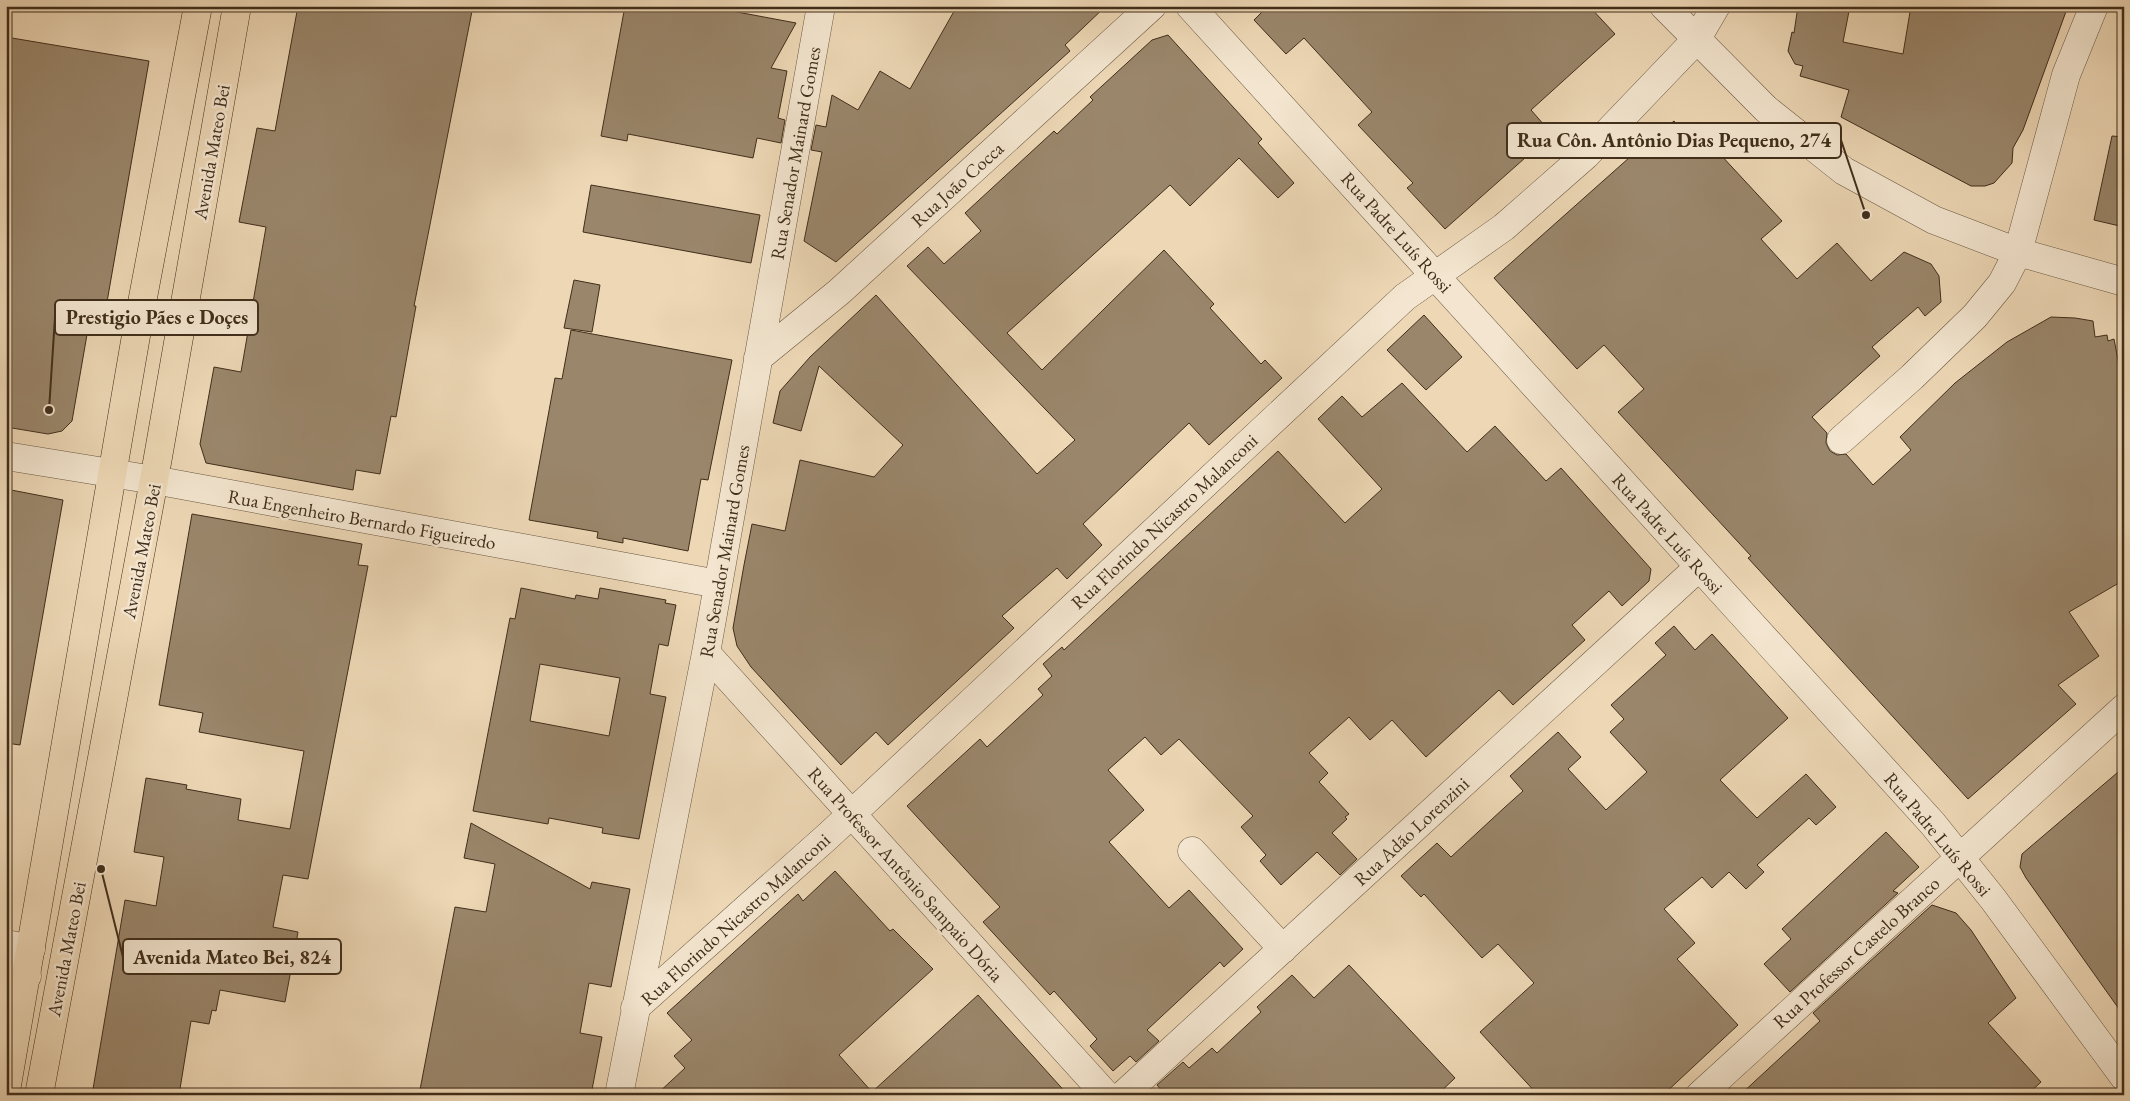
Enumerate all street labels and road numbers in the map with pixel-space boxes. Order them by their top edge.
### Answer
street label: Rua Senador Mainard Gomes [764,45,827,262]
street label: Avenida Mateo Bei [187,82,236,223]
street label: Rua João Cocca [906,136,1009,233]
street label: Rua Padre Luís Rossi [1336,166,1458,298]
street label: Rua Florindo Nicastro Malanconi [1066,428,1263,615]
street label: Rua Senador Mainard Gomes [693,443,756,660]
street label: Rua Padre Luís Rossi [1607,467,1729,599]
street label: Avenida Mateo Bei [116,481,167,622]
street label: Rua Engenheiro Bernardo Figueiredo [226,484,498,555]
street label: Rua Professor Antônio Sampaio Dória [802,762,1009,987]
street label: Rua Padre Luís Rossi [1878,767,1997,902]
street label: Rua Adão Lorenzini [1348,771,1475,891]
street label: Rua Florindo Nicastro Malanconi [635,827,836,1011]
street label: Rua Professor Castelo Branco [1768,871,1945,1034]
street label: Avenida Mateo Bei [41,879,92,1020]

